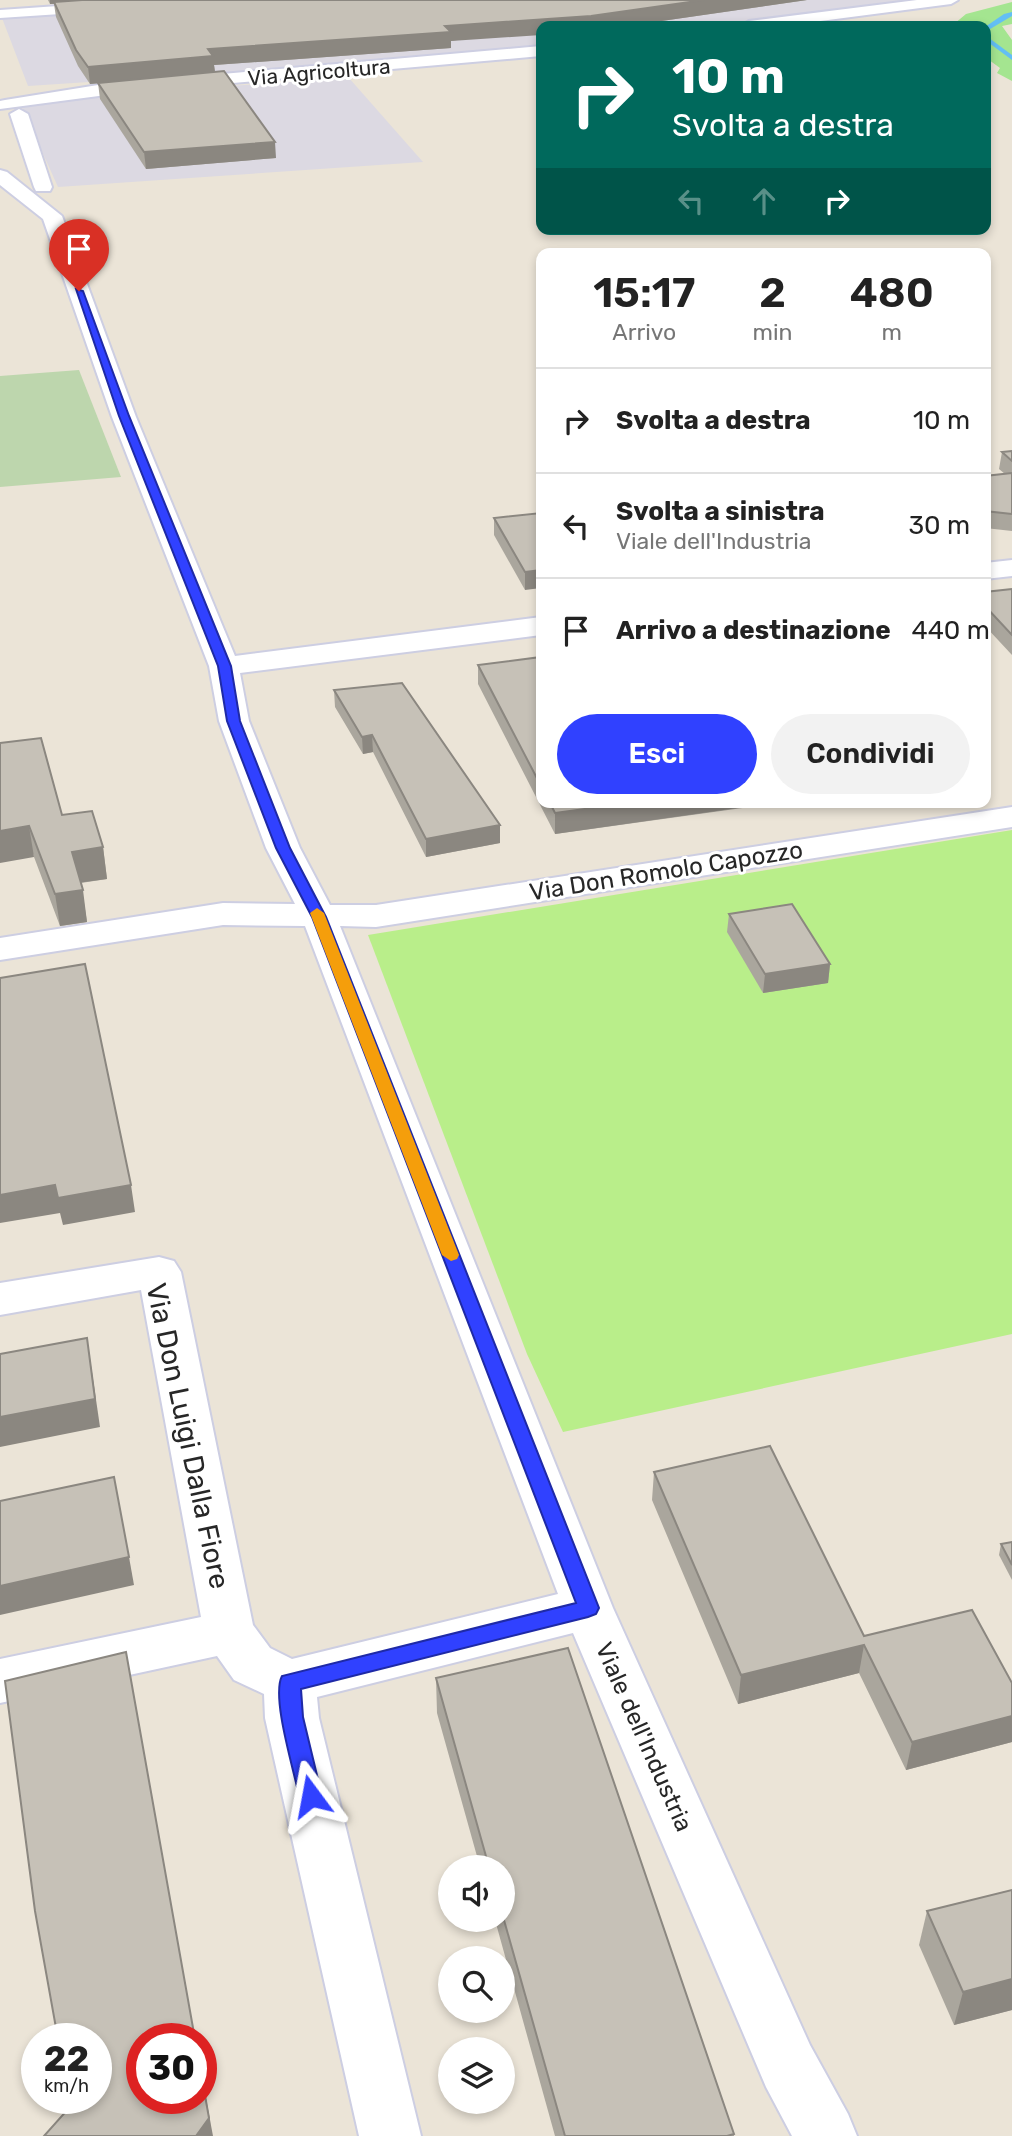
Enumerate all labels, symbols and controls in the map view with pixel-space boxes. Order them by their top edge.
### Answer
text: 10 m [672,47,785,105]
icon: right [557,49,648,140]
street label: Via Agricoltura [246,53,392,91]
text: Svolta a destra [672,106,894,144]
icon: left [672,182,710,220]
icon: ahead [745,182,783,220]
icon: right [818,182,856,220]
pin [49,219,109,291]
icon: arrive [60,230,98,268]
text: 15:17 [593,268,695,318]
text: 2 [759,268,786,318]
text: 480 [850,268,934,318]
text: Arrivo [612,318,676,346]
text: min [753,318,793,346]
text: m [882,318,902,346]
icon: right [557,402,595,440]
text: Svolta a destra [616,405,811,436]
text: 10 m [913,405,970,436]
text: Svolta a sinistra [616,496,825,527]
icon: left [557,507,595,545]
text: 30 m [908,510,970,541]
text: Viale dell'Industria [616,527,812,555]
icon: arrive [557,612,595,650]
text: Arrivo a destinazione [616,615,891,646]
text: 440 m [912,615,990,646]
button: Esci [557,714,757,794]
button: Condividi [771,714,970,794]
street label: Via Don Romolo Capozzo [527,836,805,906]
street label: Via Don Luigi Dalla Fiore [139,1280,237,1592]
street label: Viale dell'Industria [590,1638,698,1836]
position arrow [274,1759,348,1833]
map controls [438,1855,515,2114]
button: sound [438,1855,515,1932]
button: search [438,1946,515,2023]
speed limit sign: 30 [126,2023,217,2114]
button: layers [438,2037,515,2114]
text: 22 [44,2038,89,2080]
text: km/h [44,2075,89,2097]

